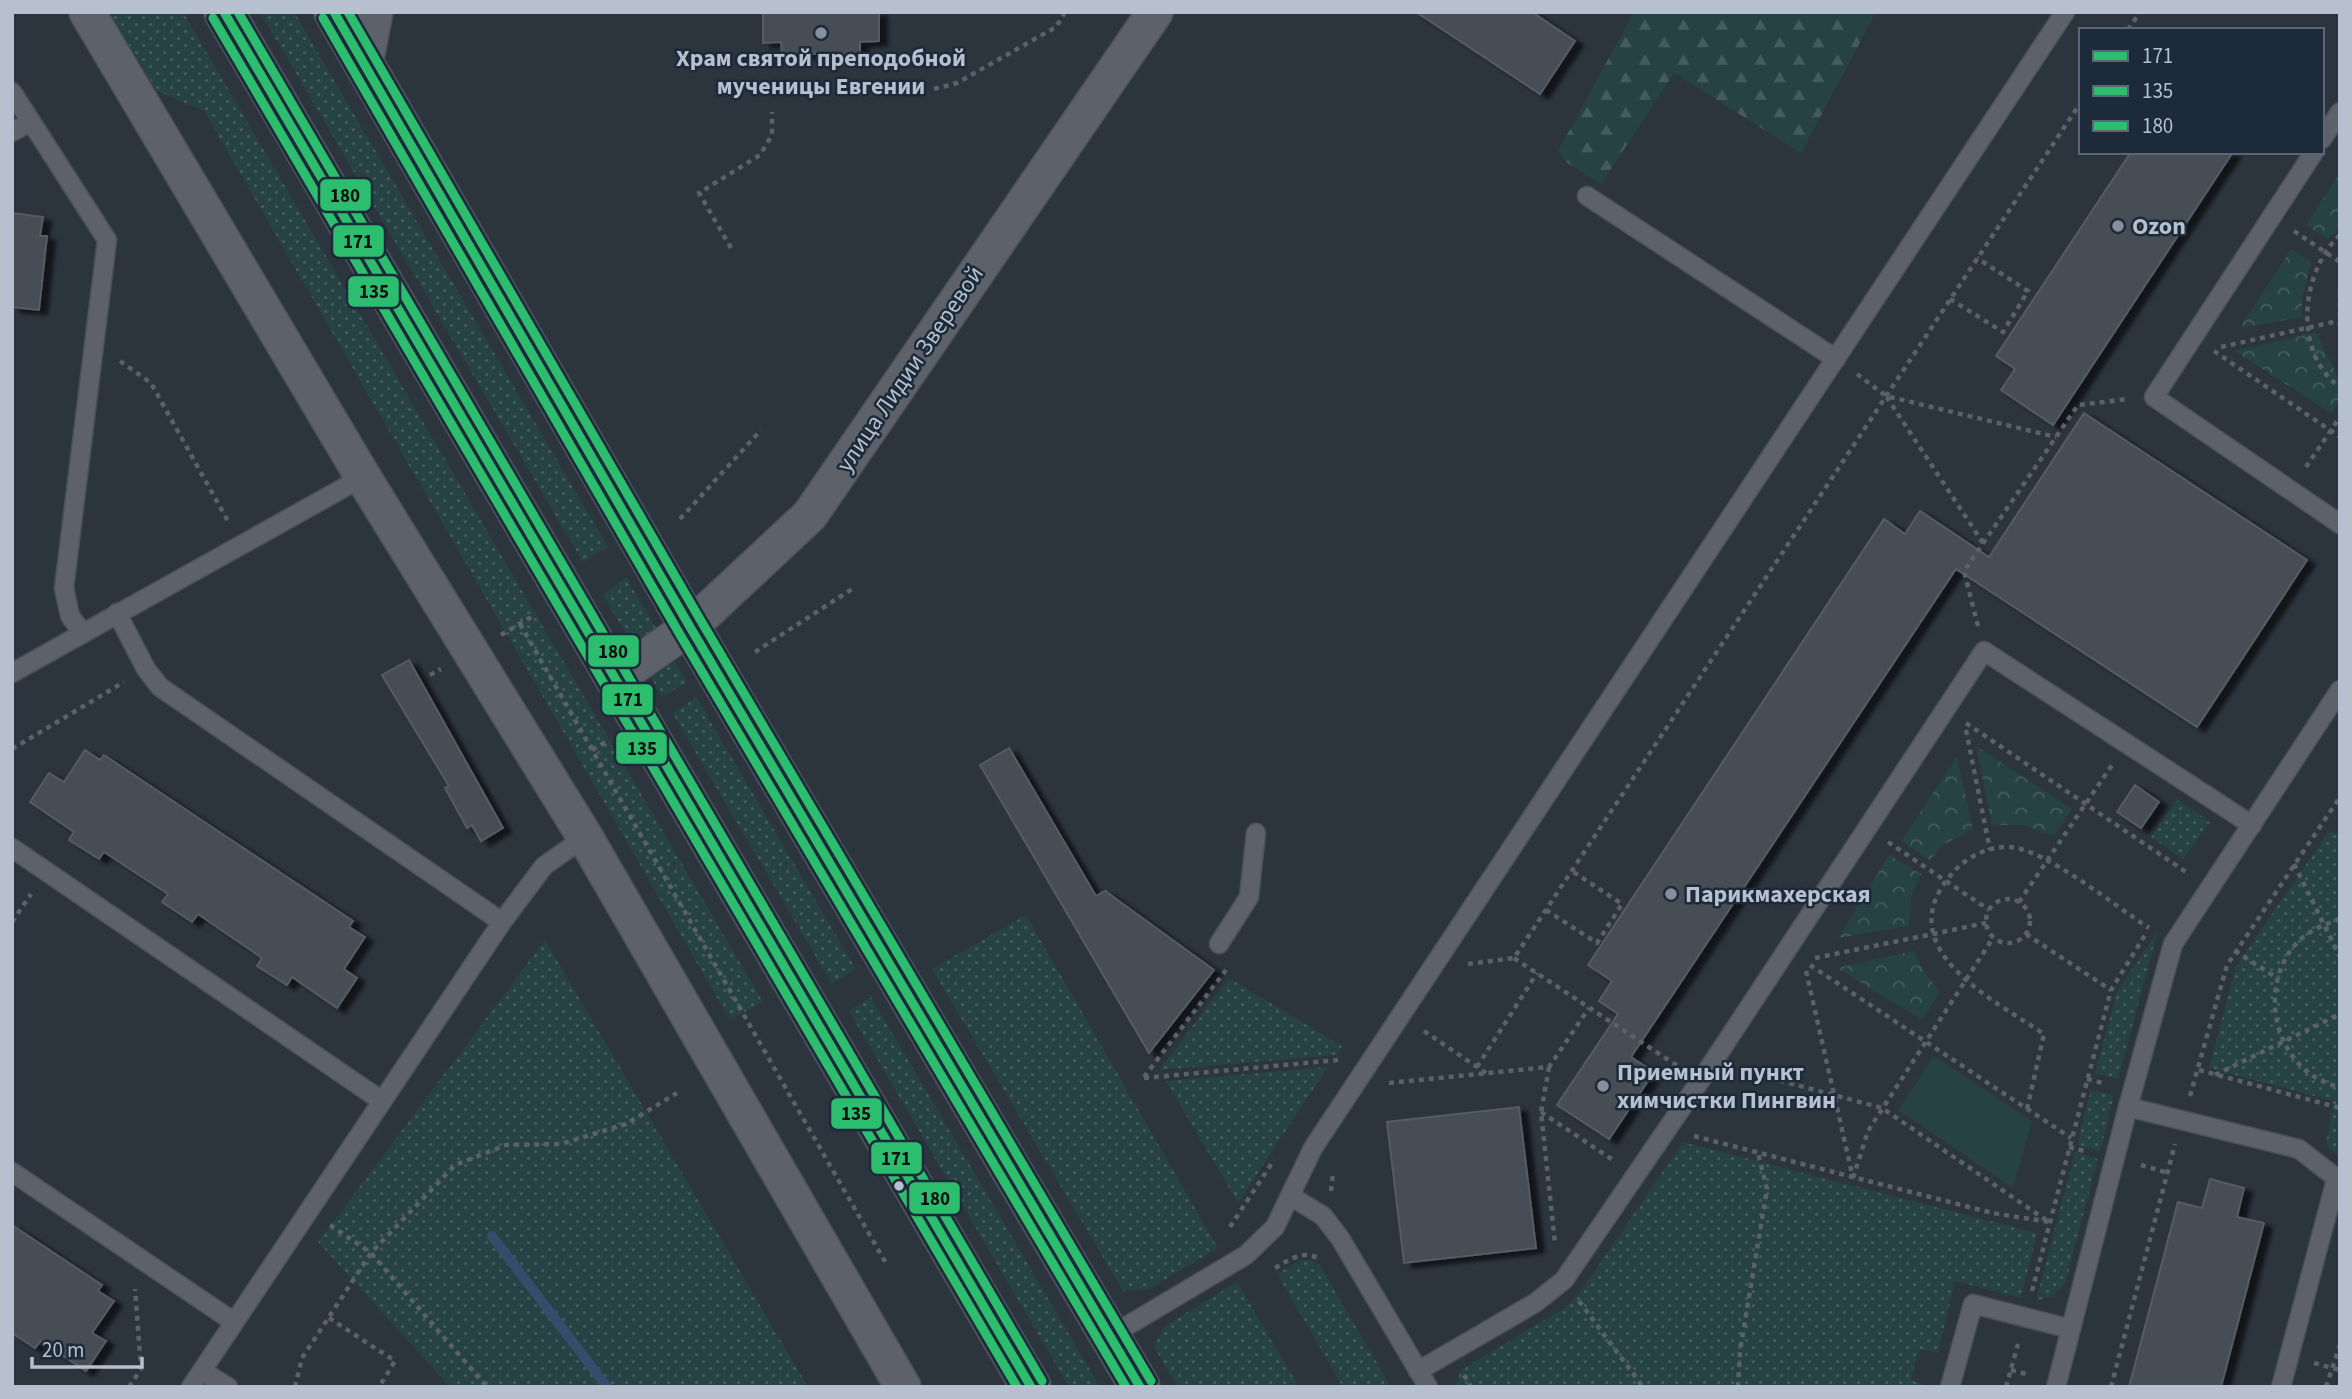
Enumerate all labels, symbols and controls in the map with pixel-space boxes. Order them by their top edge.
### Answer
marker: Храм святой преподобной мученицы Евгении [813,25,829,41]
legend [2079,28,2324,154]
place label: Храм святой преподобной мученицы Евгении [676,41,966,104]
text: 171 [2142,41,2173,71]
text: 135 [2142,76,2173,106]
text: 180 [2142,111,2173,141]
line badge: 180 [319,178,372,212]
text: 180 [330,183,360,210]
place label: Ozon [2132,209,2186,244]
marker: Ozon [2110,218,2126,234]
line badge: 171 [332,224,385,258]
text: 171 [343,229,373,256]
street label: улица Лидии Зверевой [828,259,992,479]
line badge: 135 [347,275,400,308]
text: 135 [359,279,389,306]
line badge: 180 [587,634,640,668]
text: 180 [598,639,628,666]
line badge: 171 [601,683,654,716]
text: 171 [613,687,643,714]
line badge: 135 [615,731,668,765]
text: 135 [627,736,657,763]
place label: Парикмахерская [1685,877,1871,912]
marker: Парикмахерская [1663,886,1679,902]
place label: Приемный пункт химчистки Пингвин [1617,1055,1836,1118]
marker: Приемный пункт химчистки Пингвин [1595,1078,1611,1094]
line badge: 135 [830,1097,883,1130]
text: 135 [841,1101,871,1128]
line badge: 171 [870,1141,923,1175]
text: 171 [881,1146,911,1173]
unlabelled marker [892,1179,906,1193]
line badge: 180 [908,1181,961,1215]
text: 180 [920,1186,950,1213]
scale bar [32,1326,142,1370]
text: 20 m [42,1335,84,1365]

